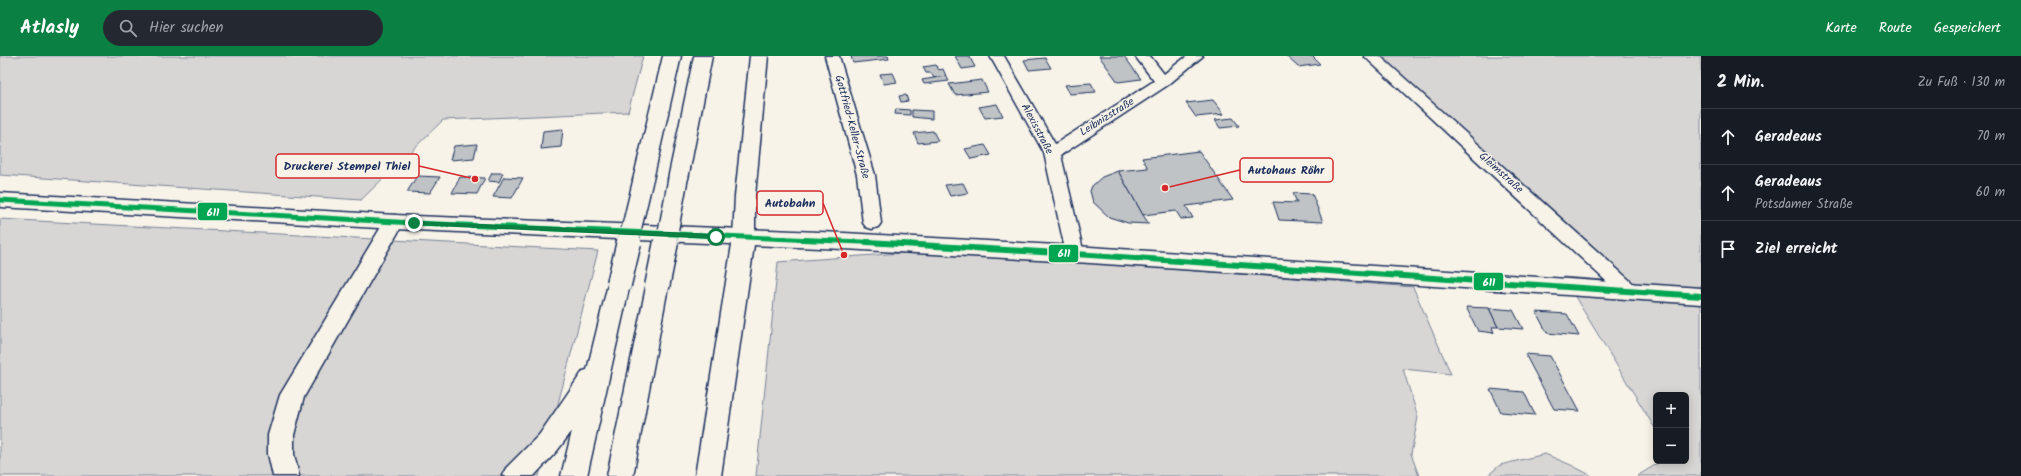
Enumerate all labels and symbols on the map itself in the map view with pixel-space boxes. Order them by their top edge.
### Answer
street label: Gottfried-Keller-Straße [829,73,875,181]
street label: Leibnizstraße [1076,93,1138,141]
street label: Alexisstraße [1016,100,1058,158]
street label: Gleimstraße [1475,148,1527,198]
callout: Druckerei Stempel Thiel [276,154,419,178]
text: Druckerei Stempel Thiel [283,157,411,176]
callout: Autohaus Röhr [1240,158,1333,182]
text: Autohaus Röhr [1248,161,1325,180]
callout: Autobahn [757,191,823,215]
text: Autobahn [765,194,816,213]
line badge: 611 [197,202,228,221]
text: 611 [207,204,220,222]
route end [405,214,423,232]
route start [707,228,725,246]
line badge: 611 [1048,244,1079,263]
text: 611 [1058,245,1071,263]
line badge: 611 [1473,272,1504,291]
text: 611 [1483,274,1496,292]

